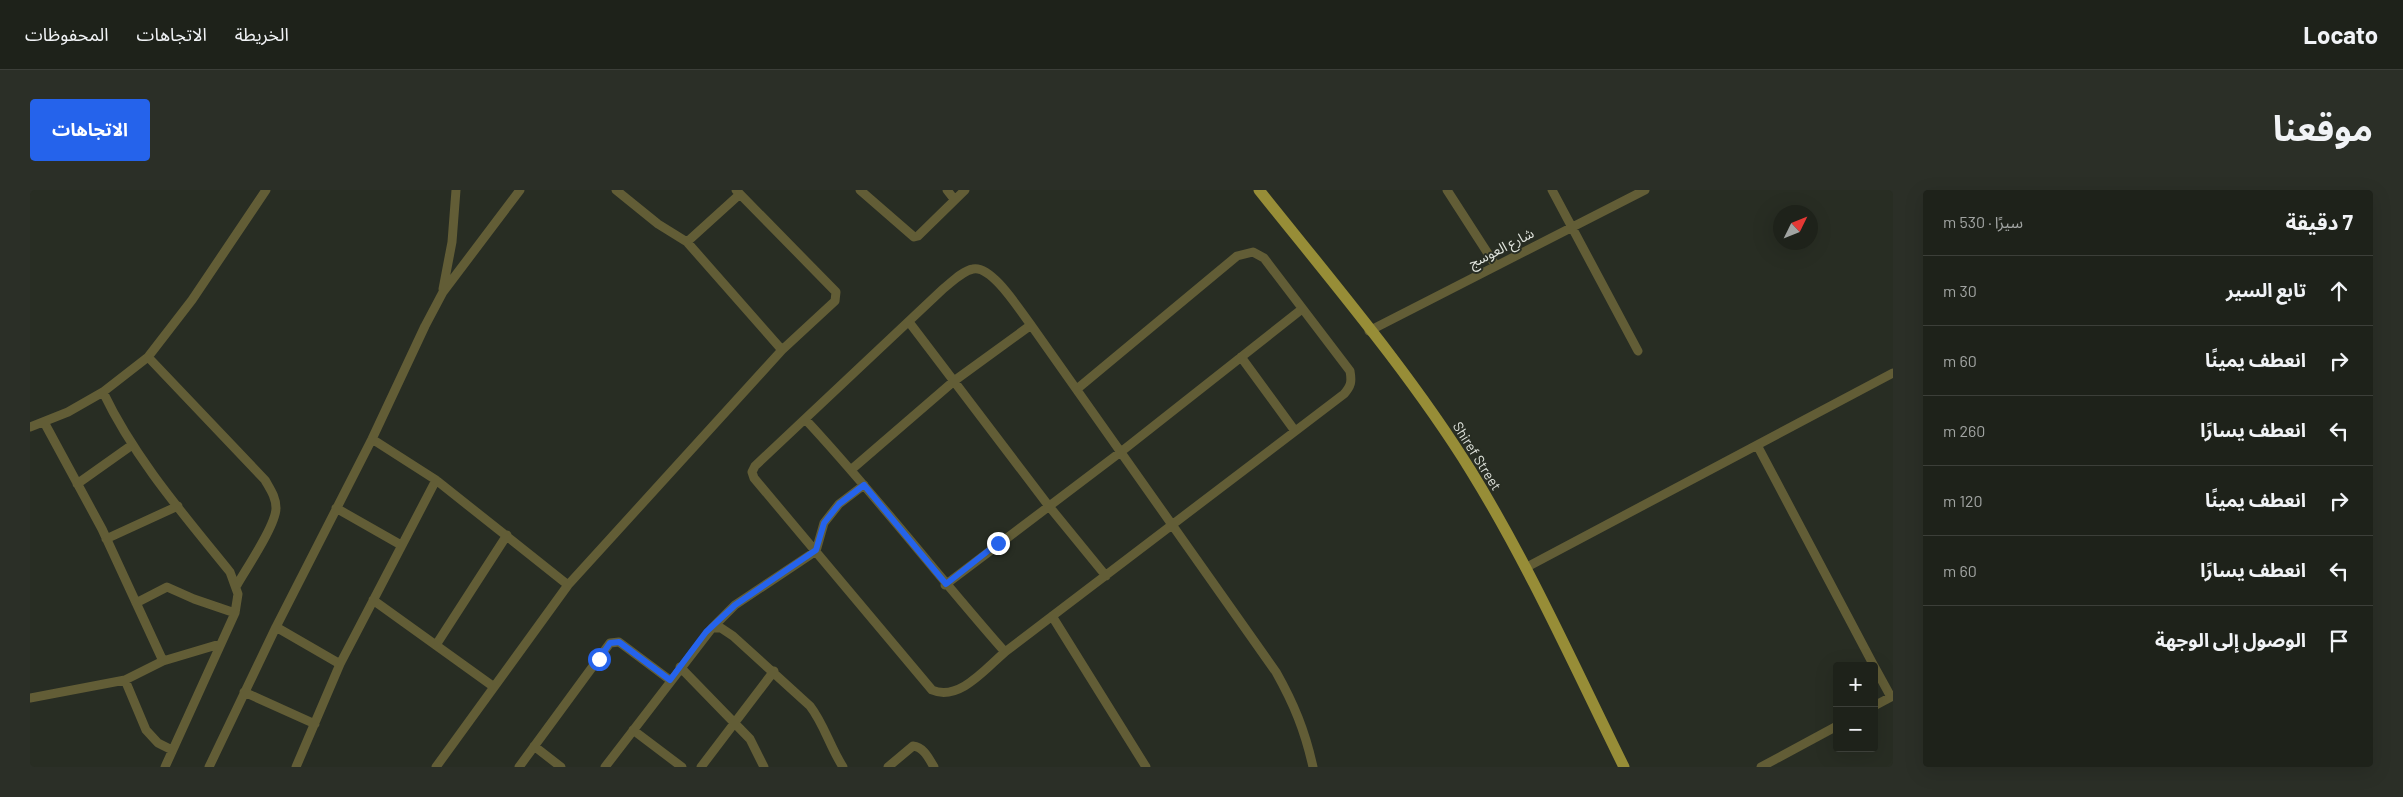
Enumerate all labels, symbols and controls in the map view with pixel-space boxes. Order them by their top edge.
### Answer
text: Locato [2303,20,2378,49]
text: المحفوظات [25,23,109,45]
text: الاتجاهات [137,23,207,45]
text: الخريطة [235,23,289,45]
button: الاتجاهات [30,99,150,161]
text: موقعنا [2273,106,2373,148]
north arrow [1773,205,1818,250]
text: 7 دقيقة [2286,209,2353,234]
text: سيرًا · 530 m [1943,212,2023,231]
street label: شارع العوسج [1465,224,1538,274]
icon: ahead [2325,277,2353,305]
text: تابع السير [2226,278,2306,301]
text: 30 m [1943,281,1977,300]
icon: right [2325,347,2353,375]
text: انعطف يمينًا [2205,348,2306,371]
text: 60 m [1943,351,1977,370]
icon: left [2325,417,2353,445]
street label: Shiref Street [1450,418,1505,493]
text: انعطف يسارًا [2200,418,2306,441]
text: 260 m [1943,421,1985,440]
icon: right [2325,487,2353,515]
text: انعطف يمينًا [2205,488,2306,511]
text: 120 m [1943,491,1983,510]
route end [987,532,1010,555]
icon: left [2325,557,2353,585]
text: انعطف يسارًا [2200,558,2306,581]
text: 60 m [1943,561,1977,580]
icon: arrive [2325,627,2353,655]
text: الوصول إلى الوجهة [2155,628,2306,651]
route start [588,648,611,671]
map controls [1833,662,1878,752]
button: + [1833,662,1878,707]
button: − [1833,707,1878,752]

